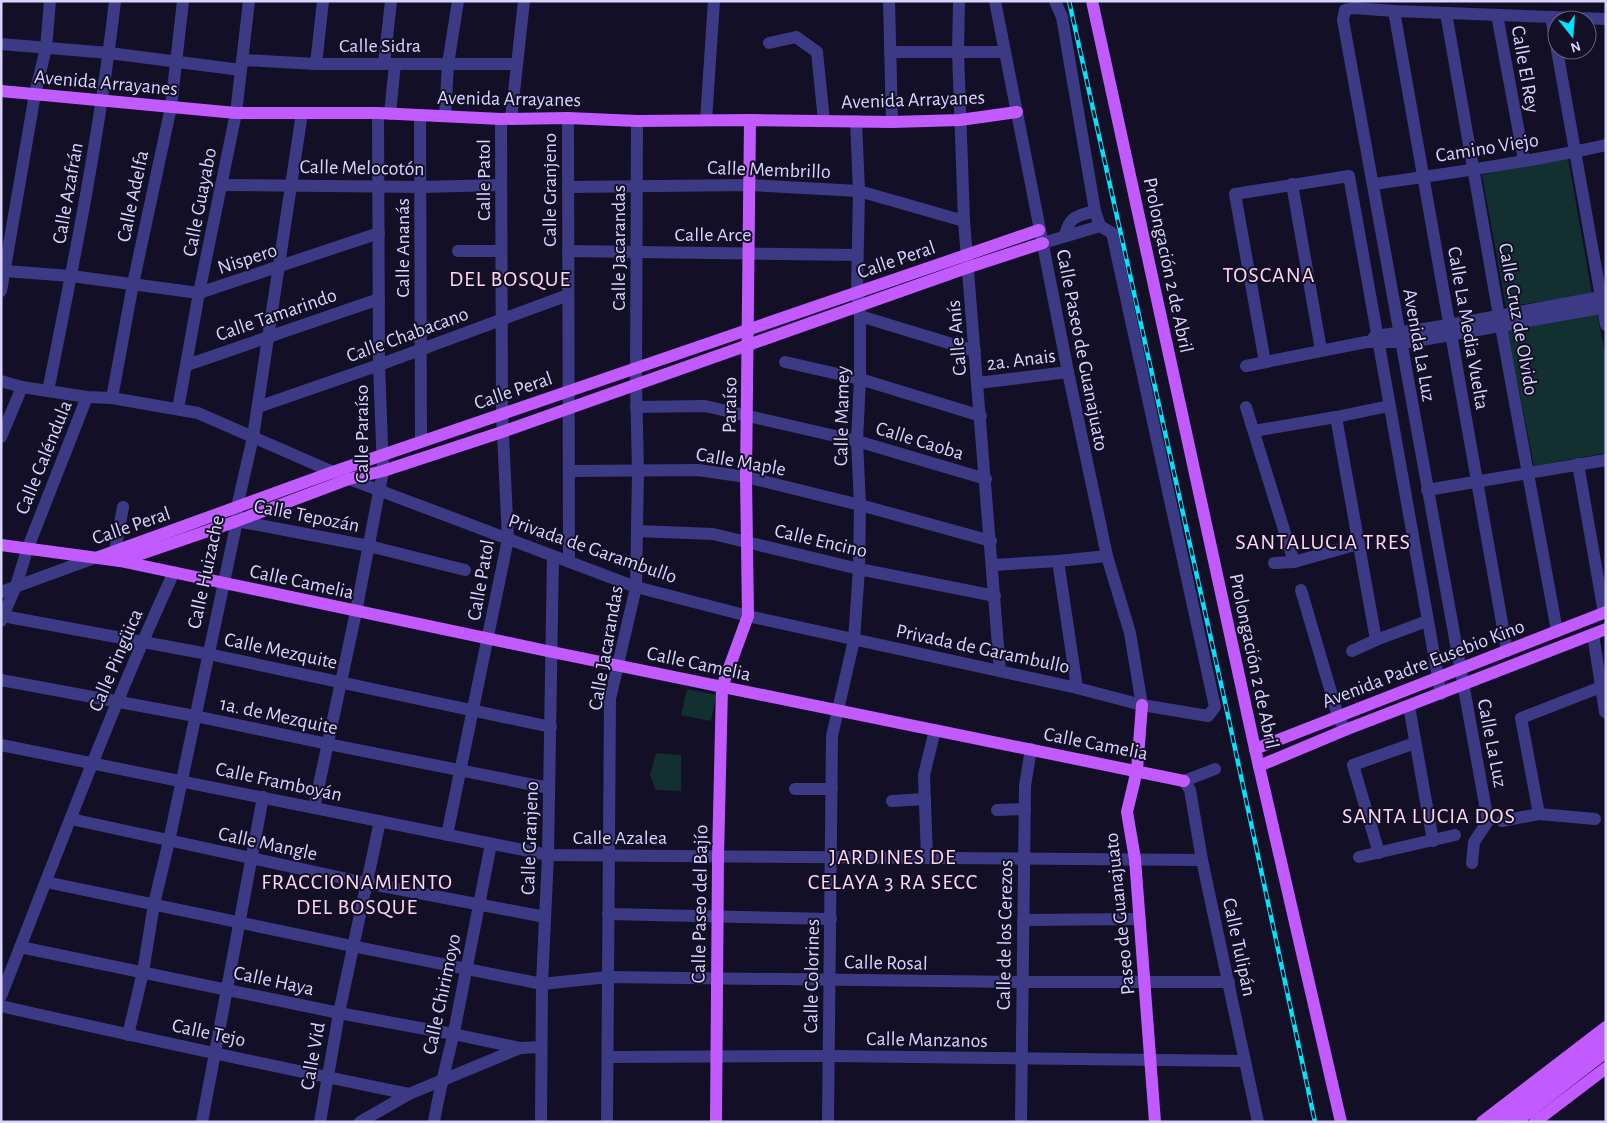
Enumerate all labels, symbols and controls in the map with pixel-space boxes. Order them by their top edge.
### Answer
north arrow [1547,10,1597,60]
street label: Calle El Rey [1508,24,1543,115]
street label: Calle Sidra [339,36,421,56]
text: N [1569,38,1582,55]
street label: Avenida Arrayanes [33,67,178,99]
street label: Avenida Arrayanes [841,87,985,113]
street label: Avenida Arrayanes [437,88,581,110]
street label: Camino Viejo [1434,130,1540,166]
street label: Calle Granjeno [540,133,560,247]
street label: Calle Patol [474,139,494,221]
street label: Calle Azafrán [49,141,87,245]
street label: Calle Guayabo [180,146,220,258]
street label: Calle Adelfa [114,149,152,244]
street label: Calle Melocotón [299,157,425,179]
street label: Calle Membrillo [707,158,831,182]
street label: Prolongación 2 de Abril [1140,176,1196,355]
street label: Calle Jacarandas [609,185,629,311]
street label: Calle Ananás [393,198,413,298]
street label: Calle Arce [675,225,751,245]
street label: Calle Peral [855,237,938,283]
street label: Nispero [215,240,280,278]
street label: Calle Cruz de Olvido [1495,241,1541,397]
street label: Calle La Media Vuelta [1444,245,1492,411]
street label: Calle Paseo de Guanajuato [1053,248,1111,453]
district label: TOSCANA [1222,264,1316,286]
district label: DEL BOSQUE [449,268,571,290]
street label: Calle Tamarindo [213,285,339,345]
street label: Avenida La Luz [1399,287,1439,403]
street label: Calle Anís [944,299,970,377]
street label: Calle Chabacano [344,304,471,366]
street label: 2a. Anais [985,346,1057,374]
street label: Calle Mamey [831,365,853,466]
street label: Calle Peral [472,368,555,414]
street label: Paraíso [720,377,740,433]
street label: Calle Paraíso [352,385,372,483]
street label: Calle Caléndula [12,398,76,517]
street label: Calle Caoba [873,418,966,464]
street label: Calle Maple [694,444,787,480]
street label: Calle Tepozán [252,496,361,536]
street label: Calle Peral [90,503,173,549]
street label: Privada de Garambullo [506,511,680,587]
street label: Calle Huizache [184,514,228,631]
street label: Calle Encino [772,521,869,561]
district label: SANTALUCIA TRES [1235,531,1411,553]
street label: Calle Patol [464,538,498,622]
street label: Calle Camelia [248,561,356,603]
street label: Prolongación 2 de Abril [1226,572,1282,751]
street label: Calle Jacarandas [585,584,627,712]
street label: Calle Pingüica [85,606,146,715]
street label: Avenida Padre Eusebio Kino [1319,616,1527,712]
street label: Privada de Garambullo [894,621,1071,677]
street label: Calle Mezquite [222,629,339,673]
street label: Calle Camelia [645,643,753,685]
street label: 1a. de Mezquite [218,694,340,738]
street label: Calle La Luz [1474,697,1510,789]
street label: Calle Camelia [1042,724,1150,764]
street label: Calle Framboyán [214,759,344,805]
street label: Calle Granjeno [518,781,542,895]
district label: SANTA LUCIA DOS [1342,805,1516,827]
street label: Calle Mangle [216,824,319,864]
street label: Calle Paseo del Bajío [689,825,711,984]
street label: Calle Azalea [573,828,667,848]
street label: Paseo de Guanajuato [1102,832,1138,996]
district label: JARDINES DE CELAYA 3 RA SECC [808,846,978,893]
street label: Calle de los Cerezos [994,860,1016,1010]
district label: FRACCIONAMIENTO DEL BOSQUE [261,871,453,918]
street label: Calle Tulipán [1219,896,1259,998]
street label: Calle Colorines [801,919,823,1034]
street label: Calle Chirimoyo [419,932,465,1056]
street label: Calle Rosal [844,952,928,974]
street label: Calle Haya [232,963,316,999]
street label: Calle Tejo [170,1015,247,1051]
street label: Calle Vid [297,1021,329,1092]
street label: Calle Manzanos [866,1029,988,1051]

